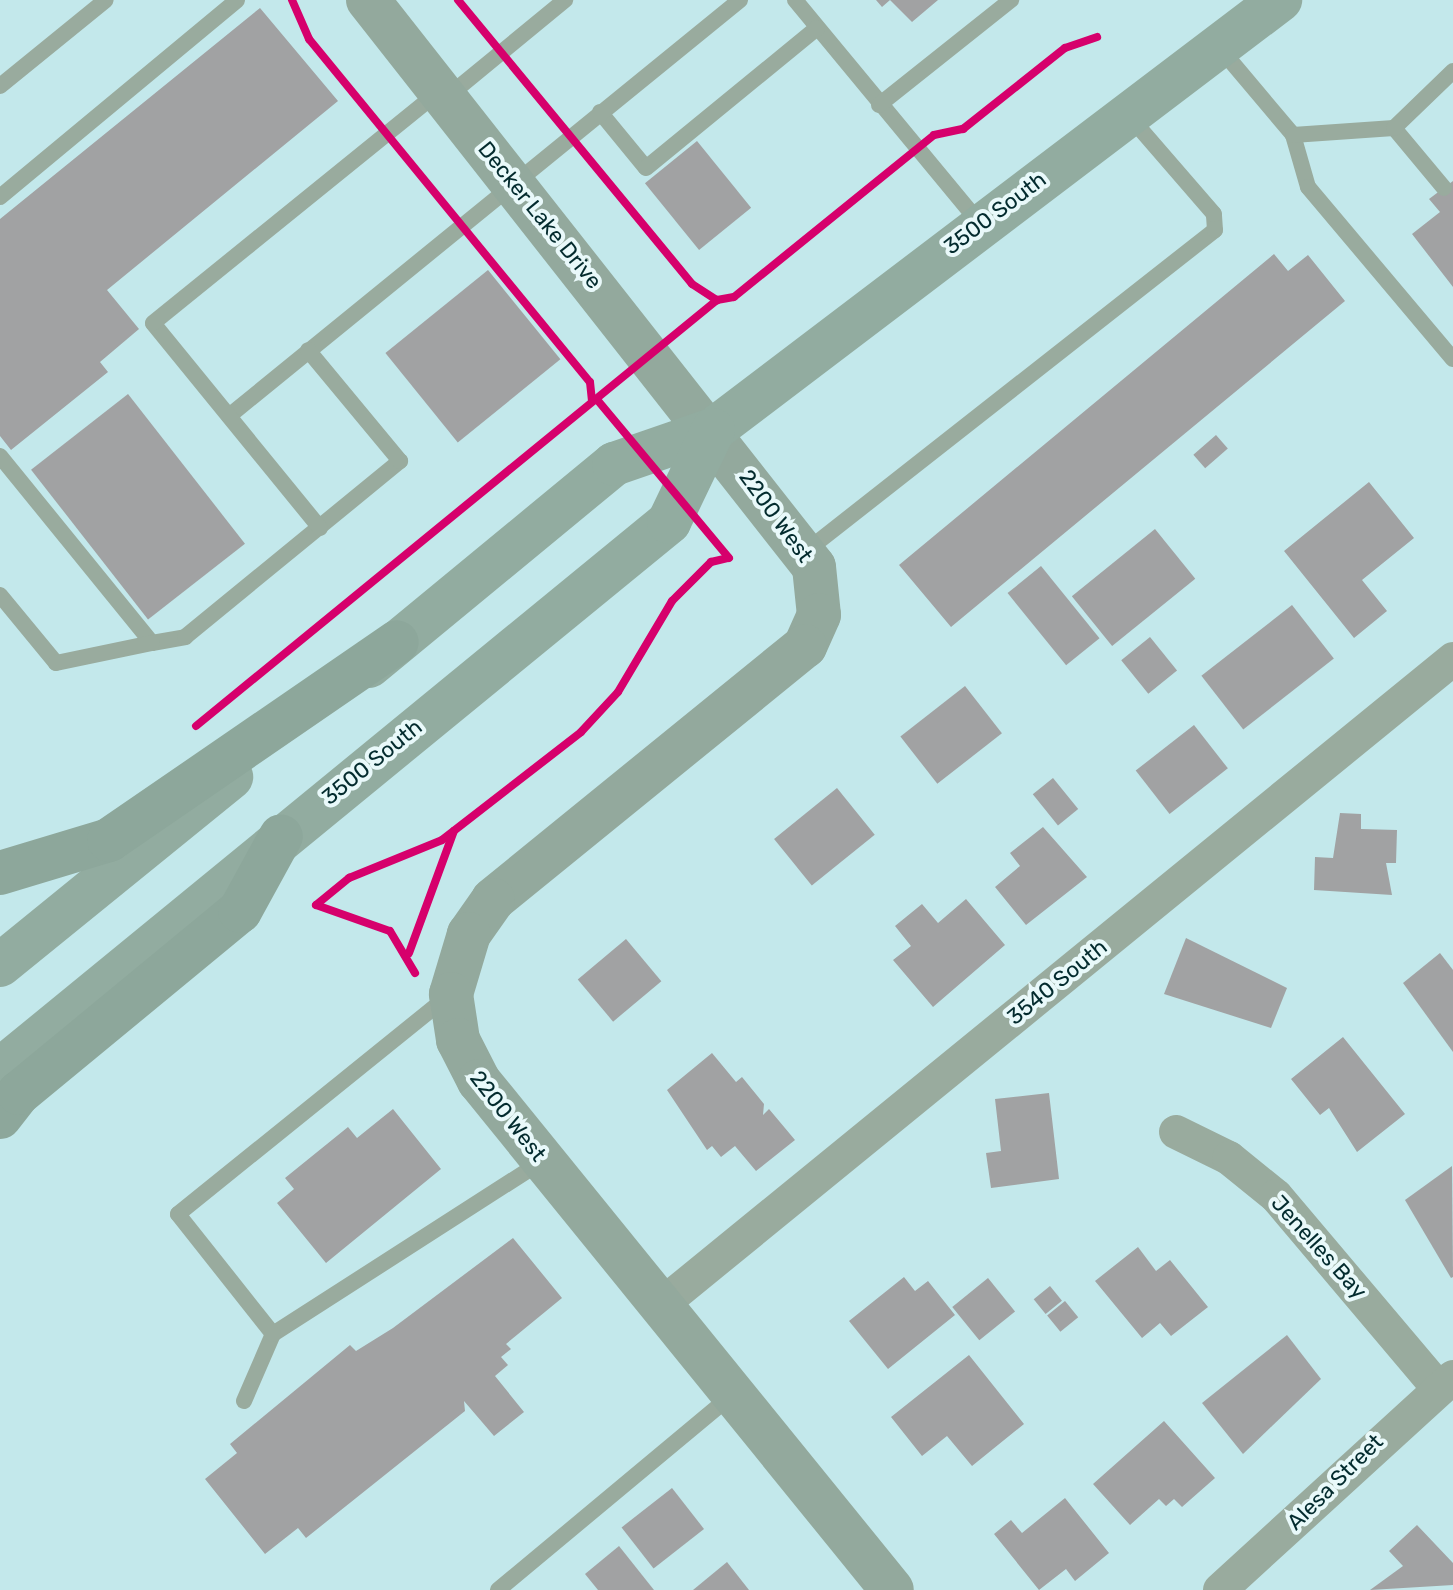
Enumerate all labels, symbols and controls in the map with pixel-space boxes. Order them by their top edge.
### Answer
street label: Decker Lake Drive [472,136,608,294]
street label: 3500 South [939,166,1051,260]
street label: 2200 West [733,464,819,568]
street label: 3500 South [317,714,427,810]
street label: 3540 South [1002,934,1112,1030]
street label: 2200 West [464,1065,552,1167]
street label: Jenelles Bay [1266,1190,1372,1304]
street label: Alesa Street [1282,1429,1388,1535]

